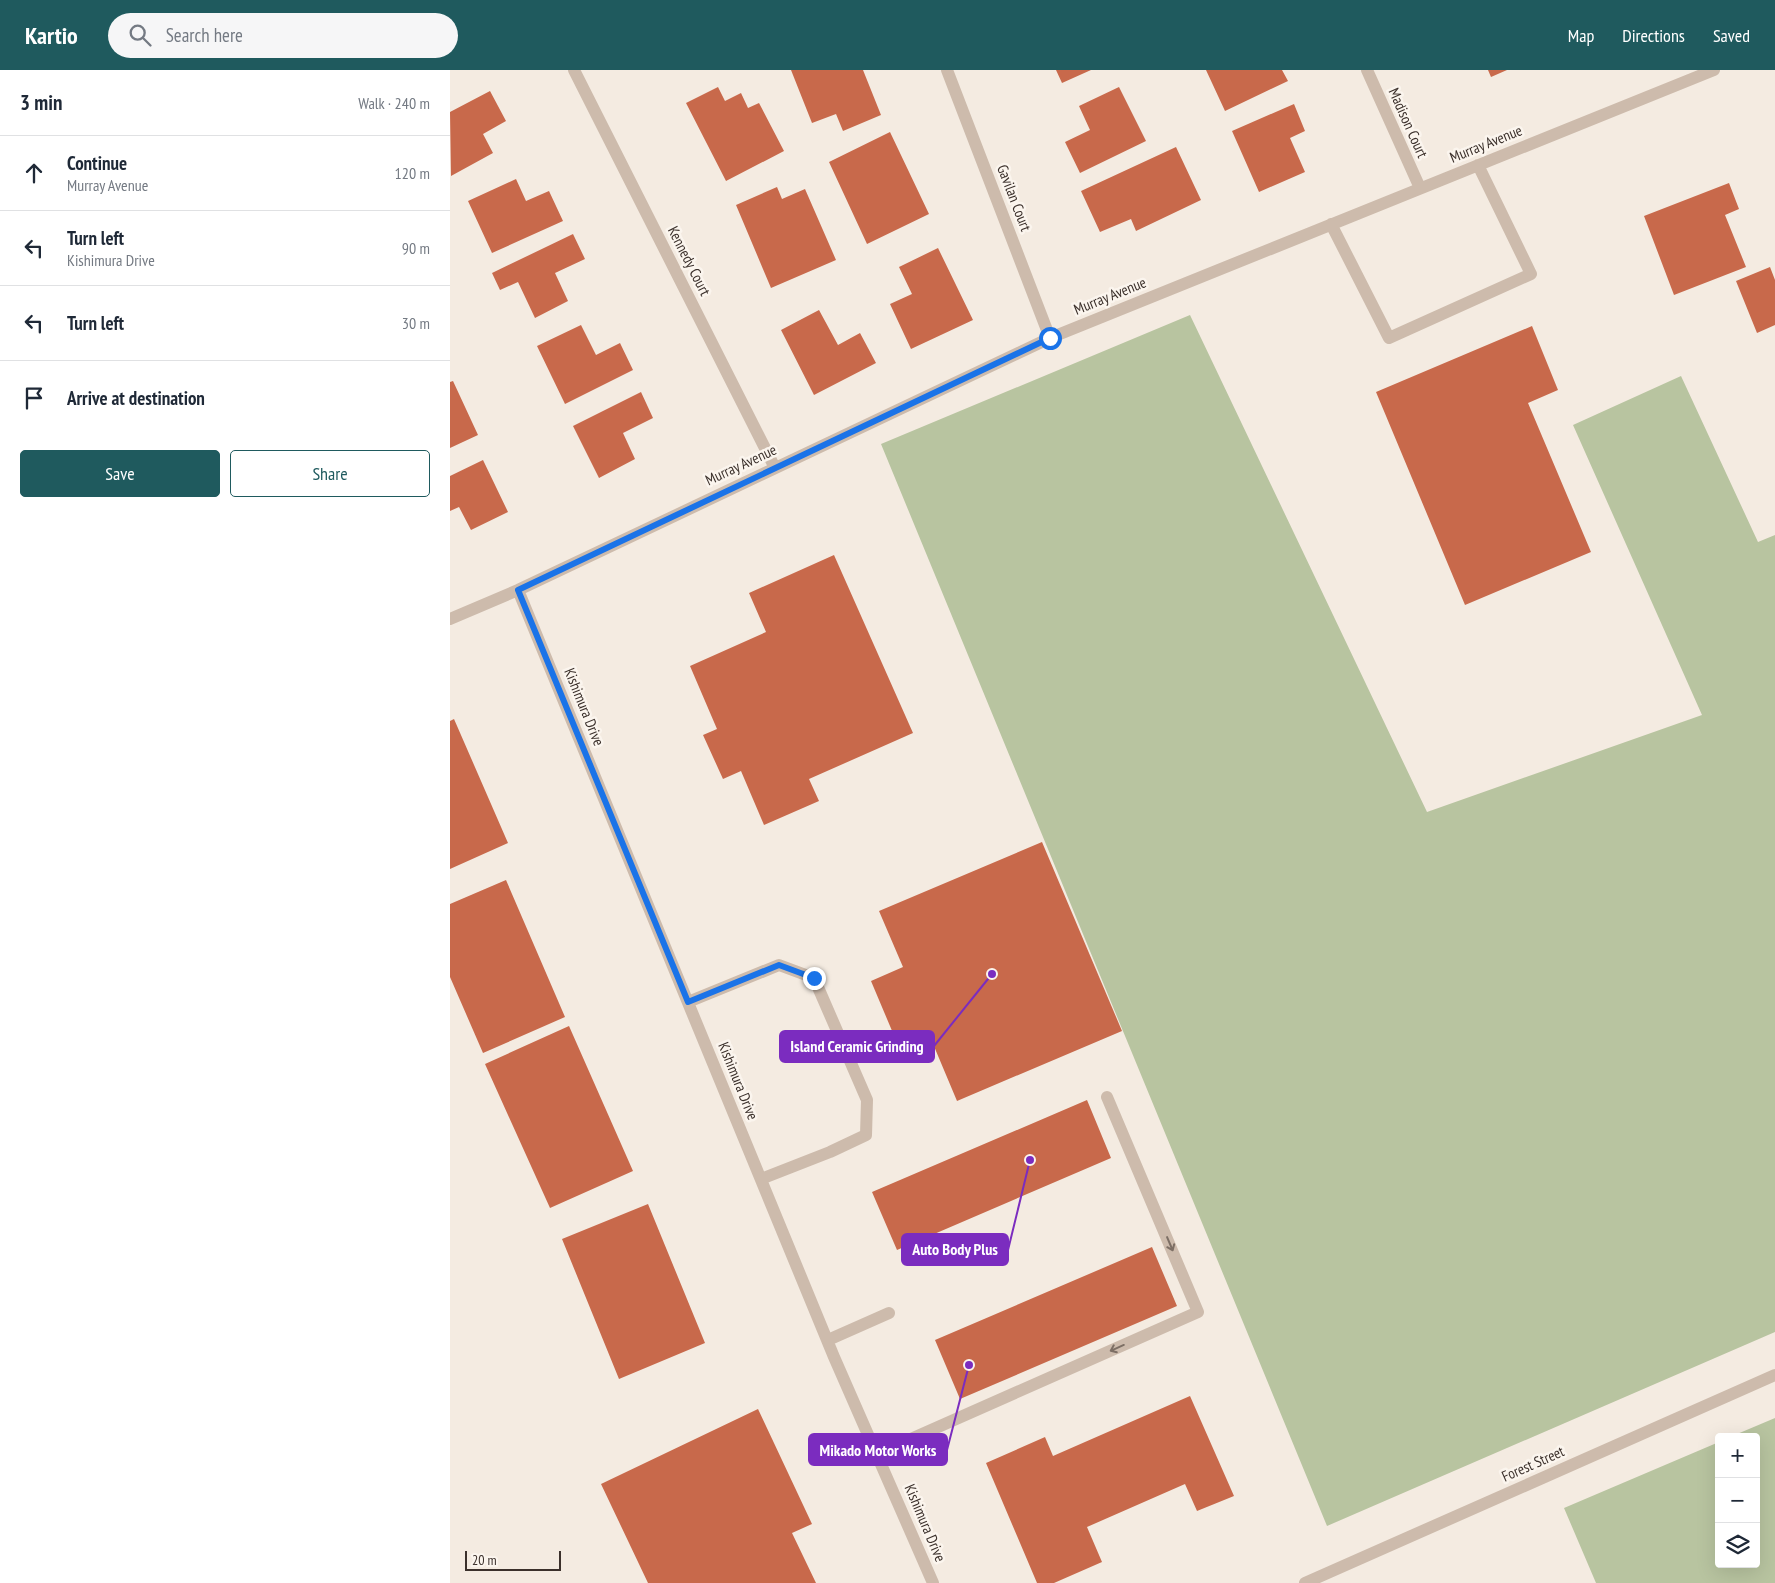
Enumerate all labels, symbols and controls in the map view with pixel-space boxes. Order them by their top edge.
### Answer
search box [108,13,458,58]
text: Kartio [25,20,78,51]
icon: search [126,21,154,49]
text: Search here [166,23,243,47]
text: Map [1568,24,1594,47]
text: Directions [1622,24,1685,47]
text: Saved [1713,24,1750,47]
street label: Madison Court [1385,85,1432,161]
text: 3 min [20,89,62,116]
text: Walk · 240 m [358,93,430,113]
street label: Murray Avenue [1447,120,1525,167]
text: Continue [67,151,127,175]
icon: ahead [20,159,48,187]
street label: Gavilan Court [993,162,1036,234]
text: 120 m [395,163,430,183]
text: Murray Avenue [67,175,148,195]
street label: Kennedy Court [664,223,715,299]
text: Turn left [67,226,124,250]
icon: left [20,234,48,262]
text: 90 m [402,238,430,258]
text: Kishimura Drive [67,250,155,270]
street label: Murray Avenue [1071,272,1149,319]
icon: left [20,309,48,337]
text: Turn left [67,311,124,335]
text: 30 m [402,313,430,333]
route start [1039,327,1062,350]
icon: arrive [20,384,48,412]
text: Arrive at destination [67,386,205,410]
street label: Murray Avenue [702,440,779,489]
button: Save [20,450,220,497]
button: Share [230,450,430,497]
street label: Kishimura Drive [560,665,609,749]
route end [803,967,826,990]
callout: Island Ceramic Grinding [780,1031,934,1062]
text: Island Ceramic Grinding [790,1036,924,1056]
street label: Kishimura Drive [714,1039,763,1123]
callout: Auto Body Plus [902,1234,1008,1265]
one-way arrow [1166,1236,1175,1251]
text: Auto Body Plus [911,1239,998,1259]
one-way arrow [1110,1343,1125,1353]
map controls [1715,1433,1760,1568]
button: + [1715,1433,1760,1478]
callout: Mikado Motor Works [809,1434,947,1465]
text: Mikado Motor Works [820,1440,937,1460]
street label: Forest Street [1499,1441,1567,1486]
button: − [1715,1478,1760,1523]
street label: Kishimura Drive [901,1481,950,1564]
button: layers [1715,1523,1760,1568]
scale bar [465,1548,561,1571]
text: 20 m [472,1551,497,1569]

